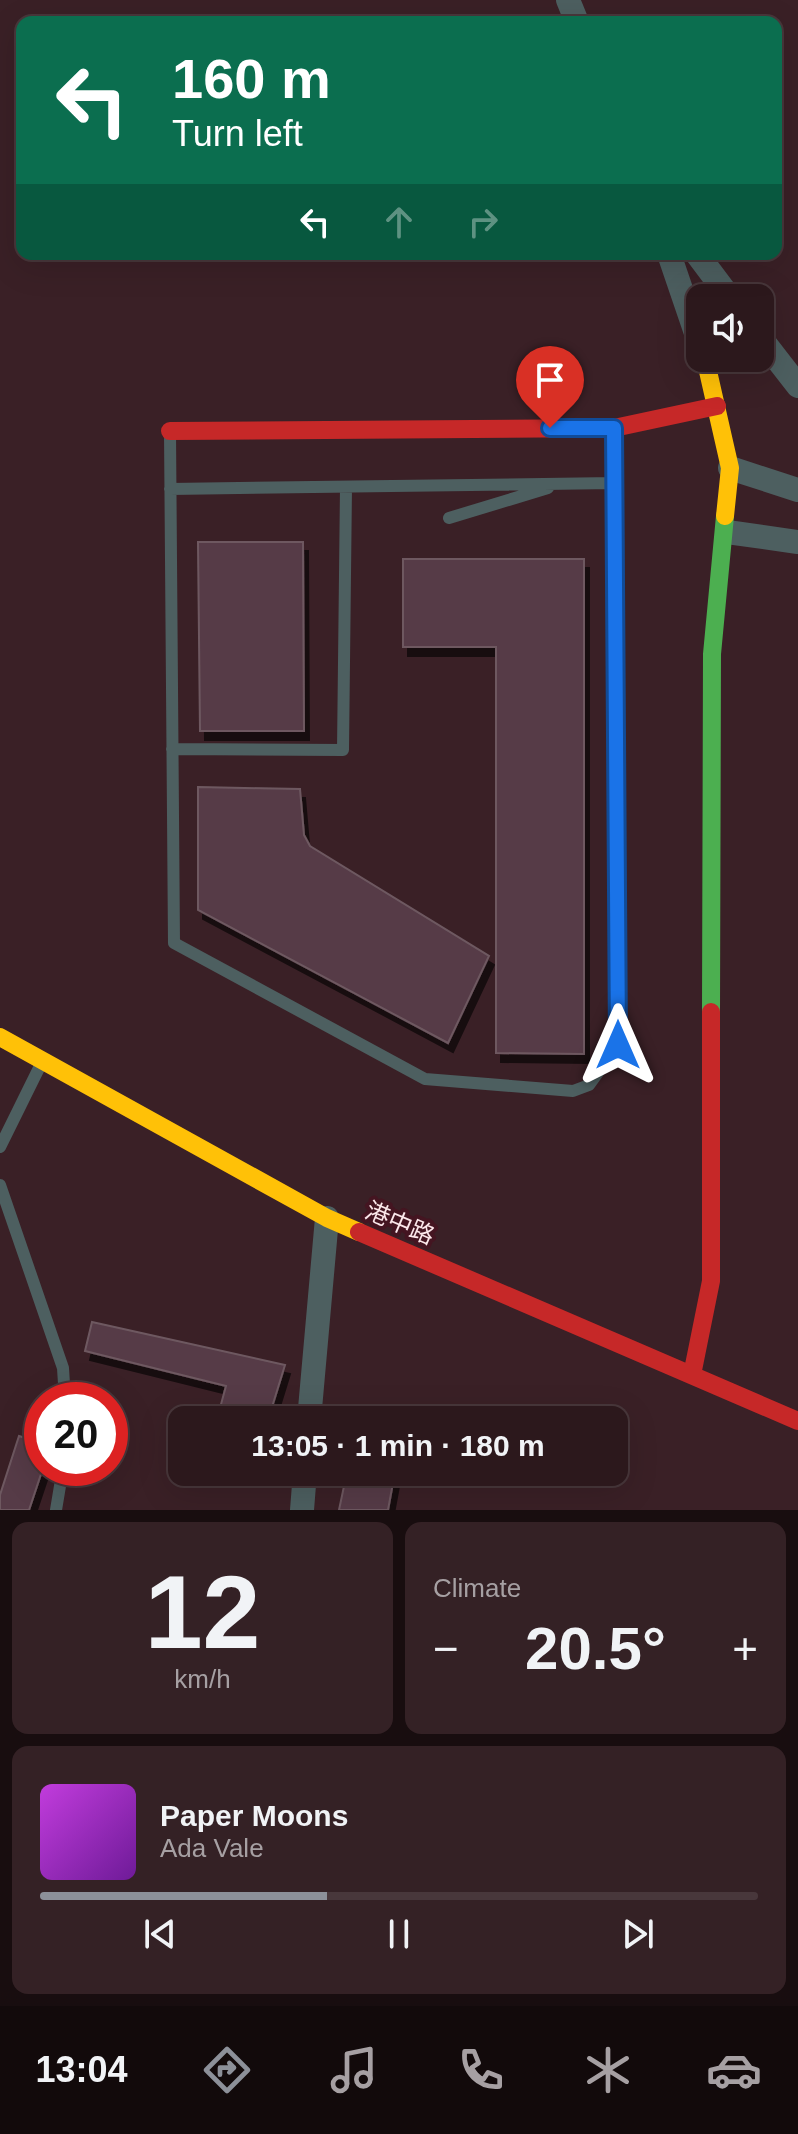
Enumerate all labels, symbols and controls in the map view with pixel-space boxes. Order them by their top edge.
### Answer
text: 160 m [172,47,331,110]
icon: left [40,48,144,152]
text: Turn left [172,113,303,154]
icon: left [293,200,337,244]
icon: ahead [377,200,421,244]
icon: right [461,200,505,244]
map controls [686,284,774,372]
button: sound [686,284,774,372]
pin [516,346,584,428]
icon: arrive [528,358,572,402]
position arrow [576,1003,660,1087]
street label: 港中路 [362,1197,438,1249]
speed limit sign: 20 [24,1382,128,1486]
text: 13:05 · 1 min · 180 m [251,1429,545,1462]
text: 12 [145,1554,260,1670]
text: Climate [433,1573,521,1603]
text: 20.5° [525,1615,666,1682]
text: − [433,1624,459,1673]
text: + [732,1624,758,1673]
text: km/h [174,1664,231,1694]
text: Paper Moons [160,1799,348,1832]
text: Ada Vale [160,1833,264,1863]
icon: previous [138,1912,182,1956]
icon: pause [377,1912,421,1956]
icon: next [616,1912,660,1956]
icon: directions [199,2042,255,2098]
icon: music [326,2042,382,2098]
icon: phone [453,2042,509,2098]
icon: climate [580,2042,636,2098]
icon: car [706,2042,762,2098]
text: 13:04 [35,2049,128,2090]

